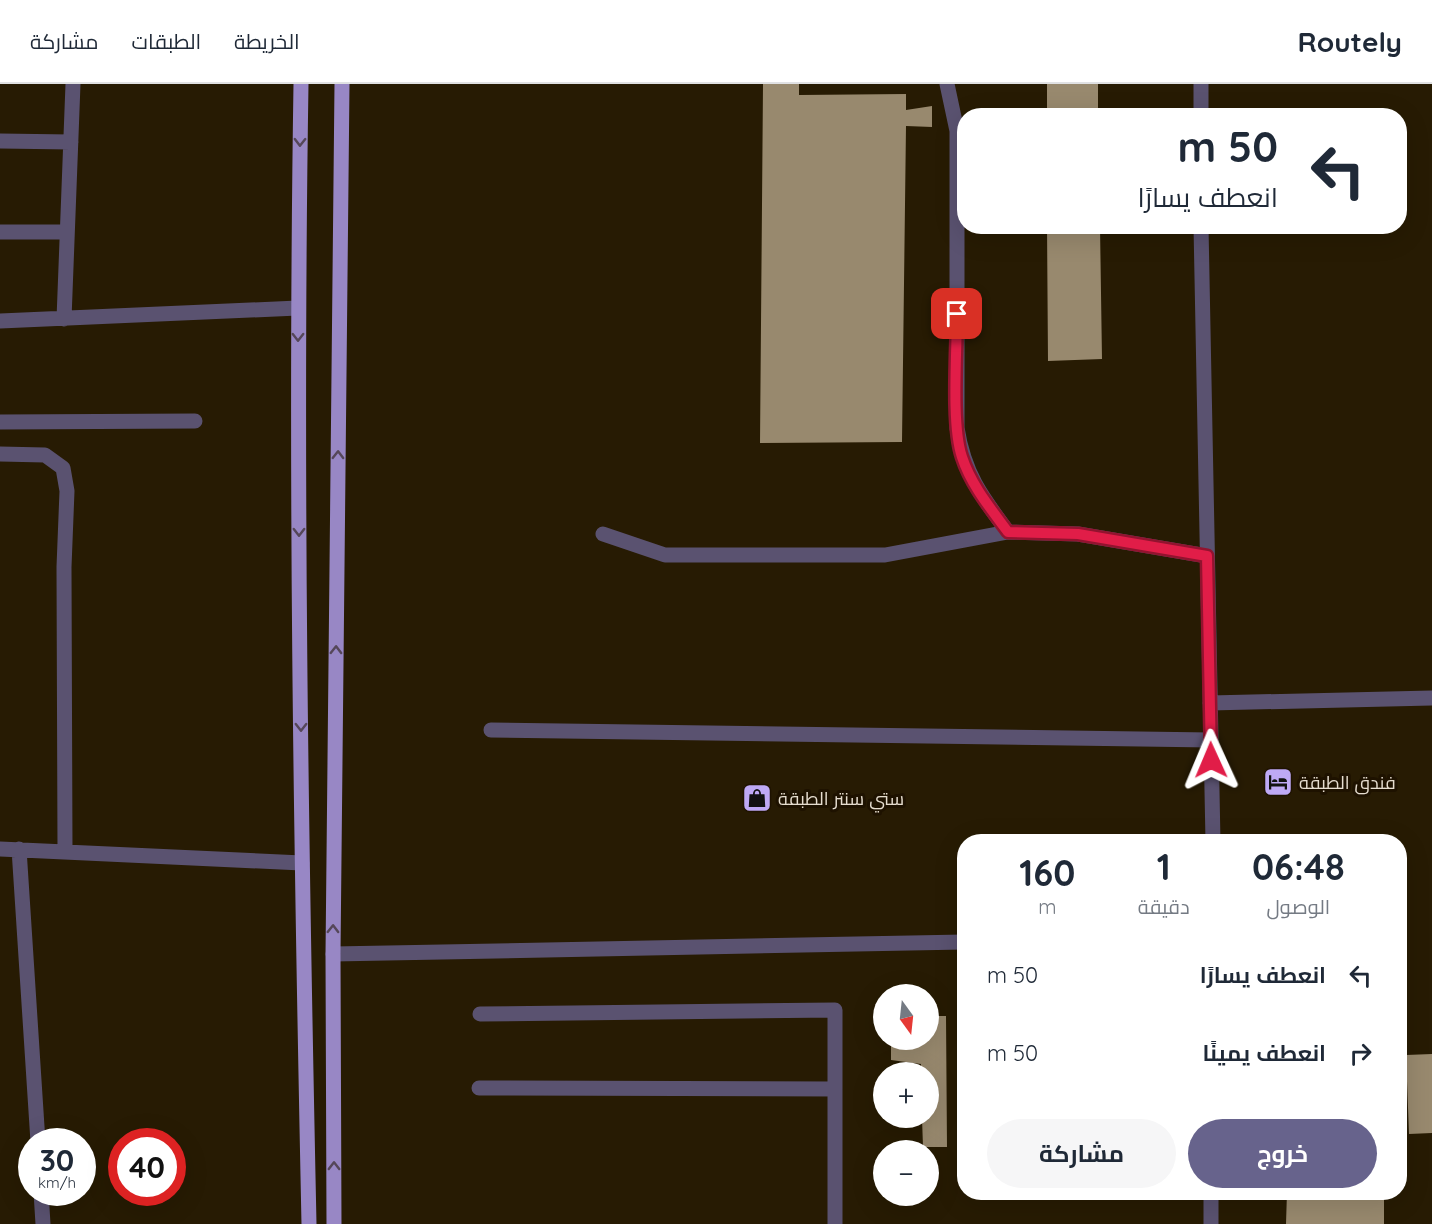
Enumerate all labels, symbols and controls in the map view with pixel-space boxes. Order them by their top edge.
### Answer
text: Routely [1298,24,1402,59]
text: مشاركة [30,28,99,54]
text: الطبقات [132,28,201,54]
text: الخريطة [234,28,300,54]
text: 50 m [1178,120,1278,173]
icon: left [1299,132,1377,210]
one-way arrow [294,138,307,147]
text: انعطف يسارًا [1138,180,1278,214]
pin [931,288,982,339]
icon: arrive [940,297,973,330]
one-way arrow [292,333,304,342]
one-way arrow [332,450,344,459]
one-way arrow [293,528,305,537]
one-way arrow [330,645,342,654]
one-way arrow [295,723,307,732]
position arrow [1179,728,1243,792]
hotel icon: فندق الطبقة [1262,766,1294,798]
place label: فندق الطبقة [1299,771,1396,795]
shop icon: ستي سنتر الطبقة [741,782,773,814]
place label: ستي سنتر الطبقة [778,787,904,813]
text: 1 [1157,844,1171,889]
text: 06:48 [1252,844,1345,889]
text: 160 [1019,850,1075,895]
text: m [1038,894,1056,919]
text: دقيقة [1138,894,1190,919]
text: الوصول [1266,894,1330,919]
one-way arrow [327,924,339,933]
icon: left [1344,959,1377,992]
text: 50 m [987,961,1038,989]
text: انعطف يسارًا [1200,961,1326,989]
north arrow [873,984,939,1050]
map controls [873,984,939,1206]
icon: right [1344,1037,1377,1070]
text: 50 m [987,1039,1038,1067]
text: انعطف يمينًا [1203,1039,1326,1067]
button: + [873,1062,939,1128]
button: مشاركة [987,1119,1176,1188]
button: خروج [1188,1119,1377,1188]
speed limit sign: 40 [108,1128,186,1206]
button: − [873,1140,939,1206]
text: 30 [40,1141,74,1179]
one-way arrow [328,1161,340,1170]
text: km/h [38,1173,76,1192]

